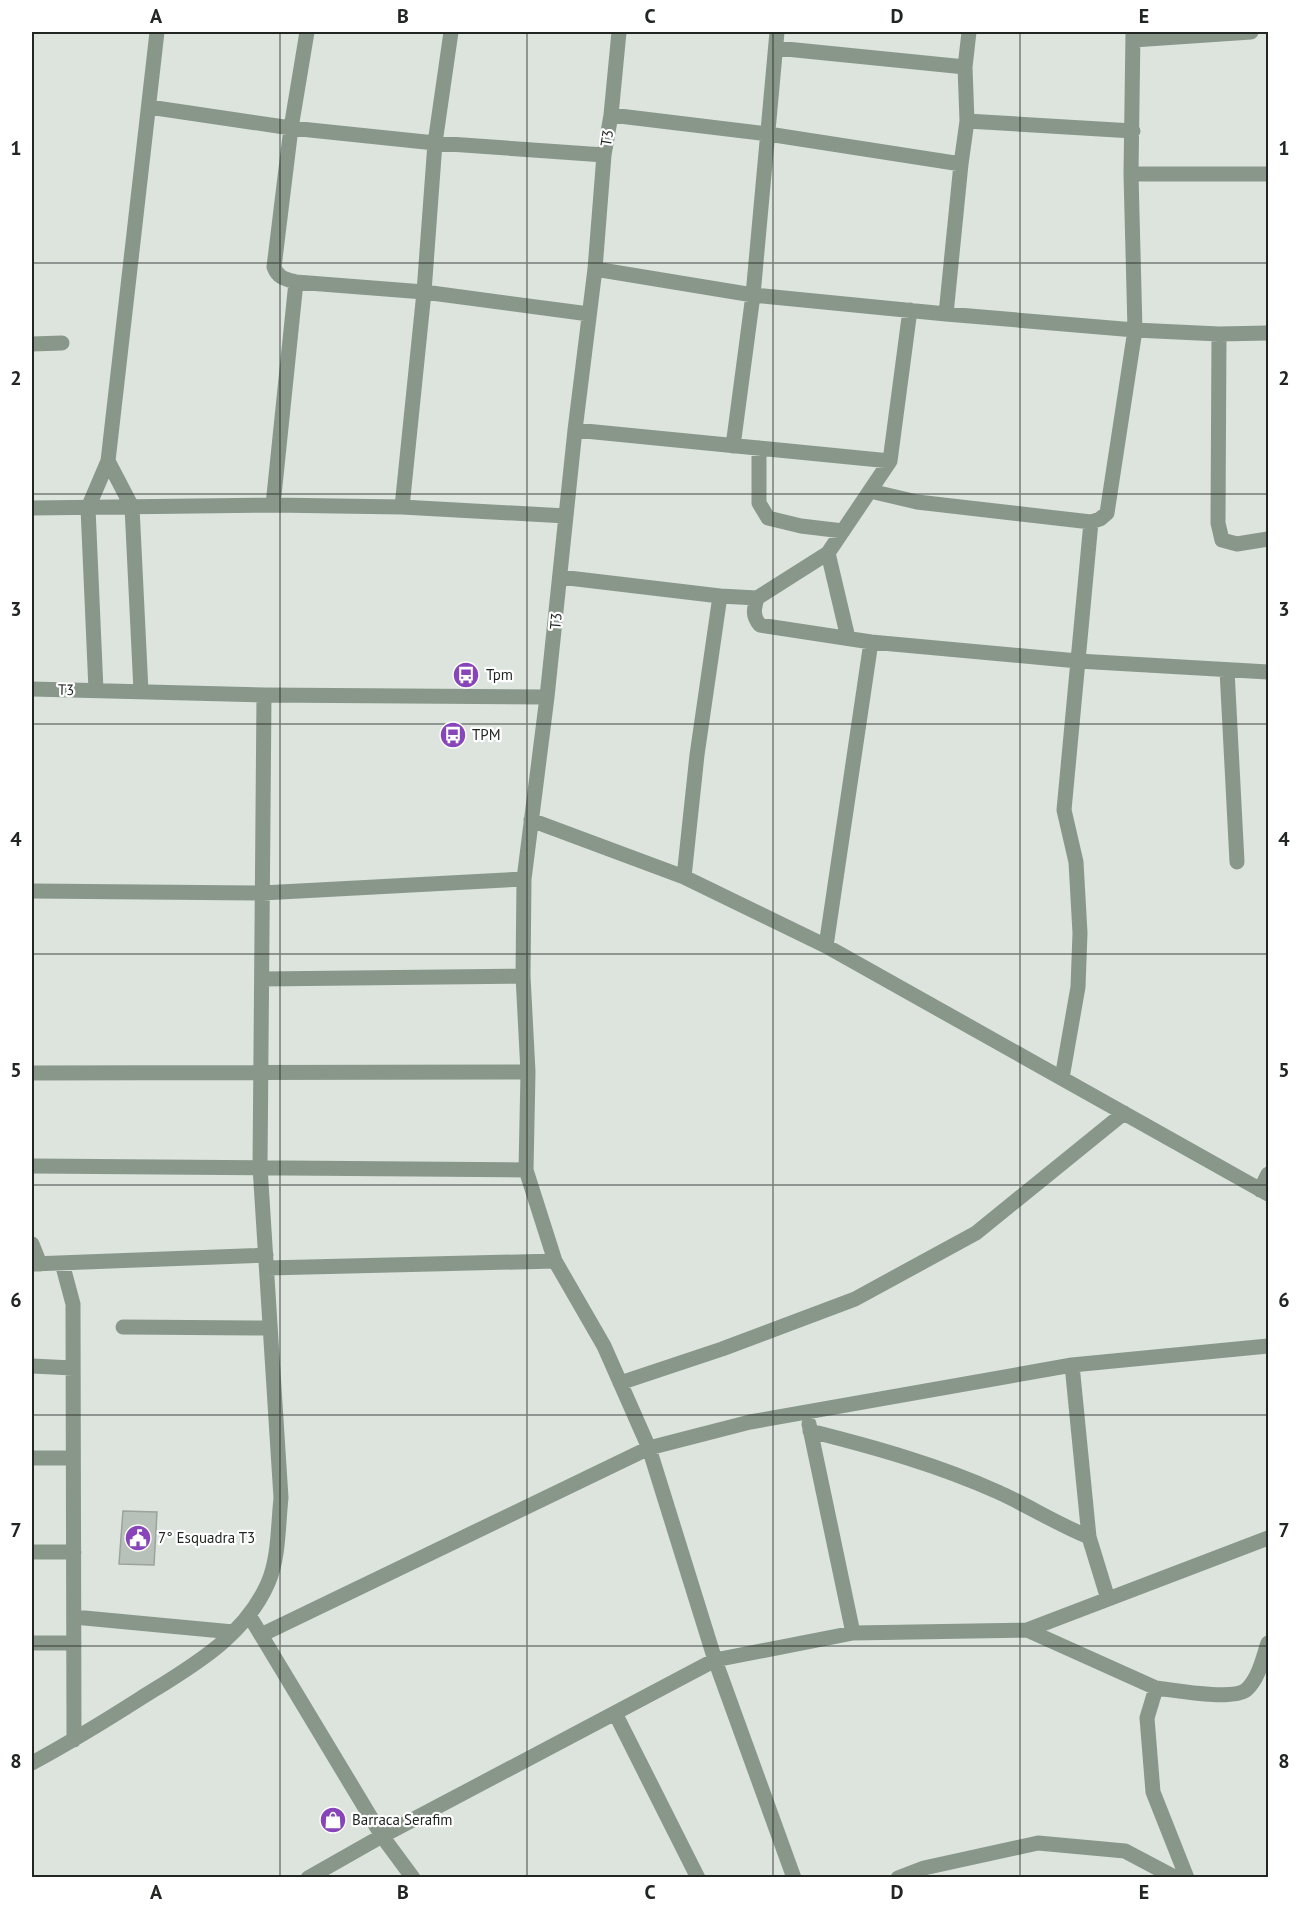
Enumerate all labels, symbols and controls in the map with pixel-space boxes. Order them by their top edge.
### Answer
text: A [150,3,163,29]
text: B [397,3,409,29]
text: C [644,3,656,29]
text: D [891,3,904,29]
text: E [1139,3,1149,29]
street label: T3 [596,128,617,148]
text: 1 [10,135,22,161]
text: 1 [1278,135,1290,161]
text: 2 [10,365,22,391]
text: 2 [1278,365,1290,391]
text: 3 [10,596,22,622]
text: 3 [1278,596,1290,622]
street label: T3 [545,612,566,630]
bus stop icon: Tpm [451,660,481,690]
place label: Tpm [486,665,513,684]
street label: T3 [58,680,74,699]
bus stop icon: TPM [438,720,468,750]
place label: TPM [472,725,501,744]
text: 4 [10,826,22,852]
text: 4 [1278,826,1290,852]
text: 5 [10,1057,22,1083]
text: 5 [1278,1057,1290,1083]
text: 6 [10,1287,22,1313]
text: 6 [1278,1287,1290,1313]
text: 7 [10,1517,22,1543]
text: 7 [1278,1517,1290,1543]
public building icon: 7° Esquadra T3 [123,1523,153,1553]
place label: 7° Esquadra T3 [158,1528,255,1547]
text: 8 [10,1748,22,1774]
text: 8 [1278,1748,1290,1774]
shop icon: Barraca Serafim [318,1805,348,1835]
place label: Barraca Serafim [352,1810,452,1829]
text: A [150,1879,163,1905]
text: B [397,1879,409,1905]
text: C [644,1879,656,1905]
text: D [891,1879,904,1905]
text: E [1139,1879,1149,1905]

